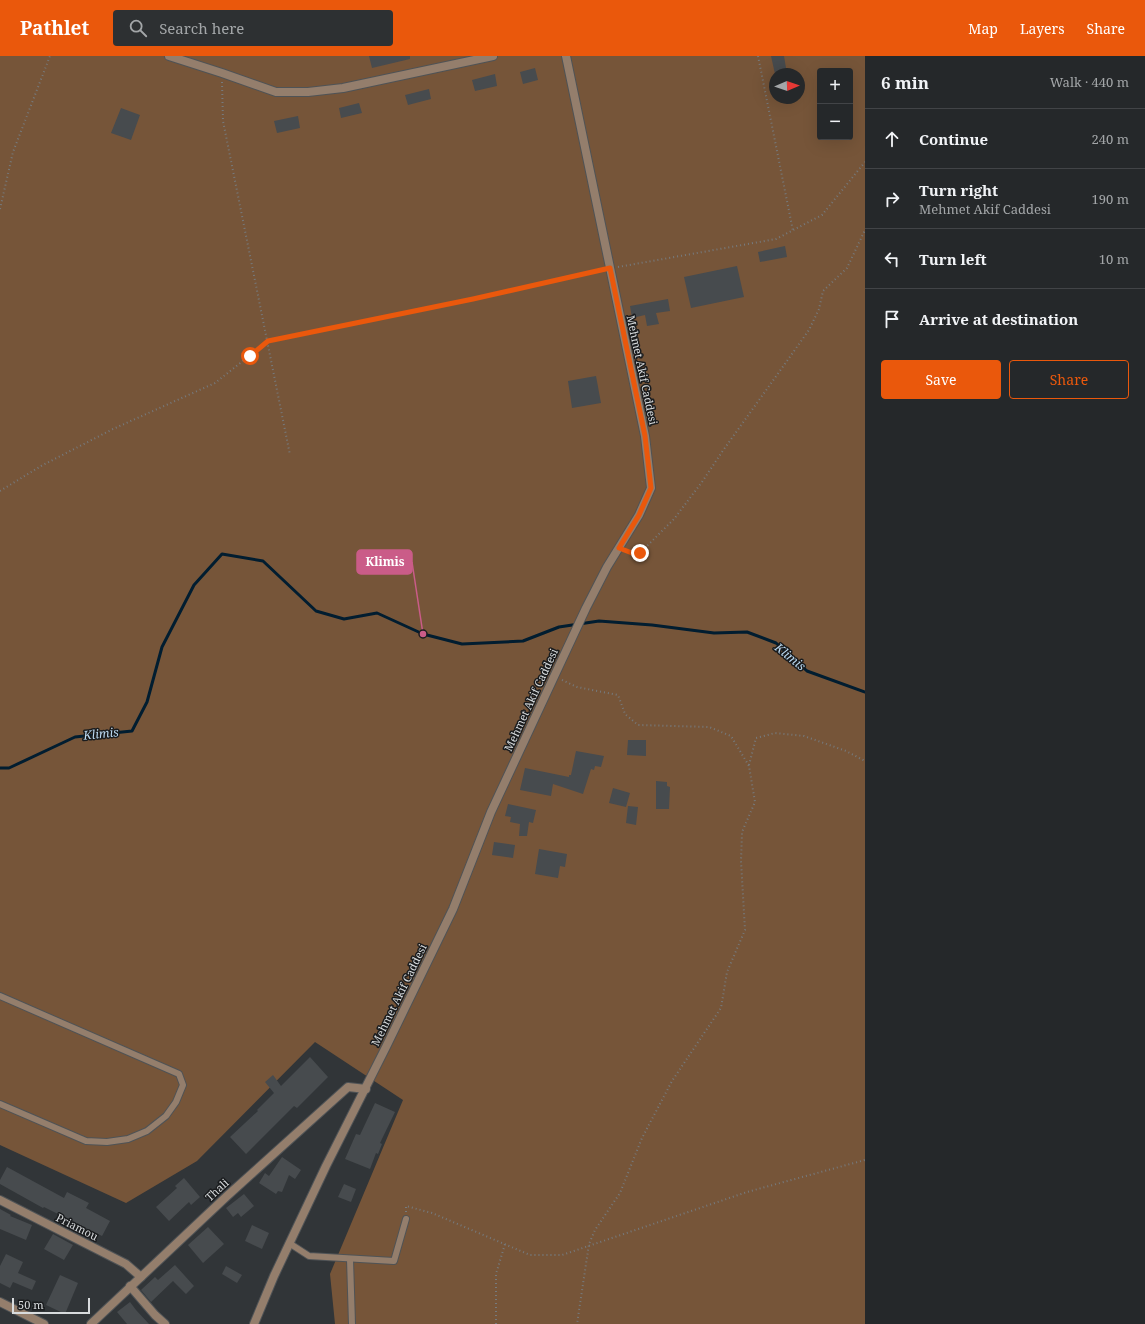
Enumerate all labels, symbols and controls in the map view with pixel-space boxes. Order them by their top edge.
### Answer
search box [113,10,393,46]
text: Pathlet [20,15,89,41]
icon: search [127,17,149,39]
text: Search here [159,18,244,38]
text: Map [968,19,998,38]
text: Layers [1020,19,1065,38]
text: Share [1087,19,1125,38]
north arrow [769,68,805,104]
map controls [817,68,853,140]
button: + [817,68,853,104]
text: 6 min [881,71,929,94]
text: Walk · 440 m [1050,73,1129,91]
button: − [817,104,853,140]
icon: ahead [881,128,903,150]
text: Continue [919,129,988,149]
text: 240 m [1092,130,1129,148]
text: Turn right [919,180,998,200]
icon: right [881,188,903,210]
text: 190 m [1092,190,1129,208]
text: Mehmet Akif Caddesi [919,200,1051,218]
icon: left [881,248,903,270]
text: Turn left [919,249,987,269]
text: 10 m [1099,250,1129,268]
icon: arrive [881,308,903,330]
text: Arrive at destination [919,309,1078,329]
street label: Mehmet Akif Caddesi [624,314,662,427]
route start [241,347,259,365]
button: Save [881,360,1001,399]
button: Share [1009,360,1129,399]
route end [631,544,649,562]
callout: Klimis [357,550,412,574]
text: Klimis [365,553,405,570]
water label: Klimis [770,638,810,675]
street label: Mehmet Akif Caddesi [500,646,561,754]
water label: Klimis [81,723,120,744]
street label: Mehmet Akif Caddesi [367,941,430,1048]
street label: Thali [202,1175,232,1204]
street label: Priamou [54,1210,101,1244]
scale bar [12,1296,90,1315]
text: 50 m [18,1297,44,1312]

